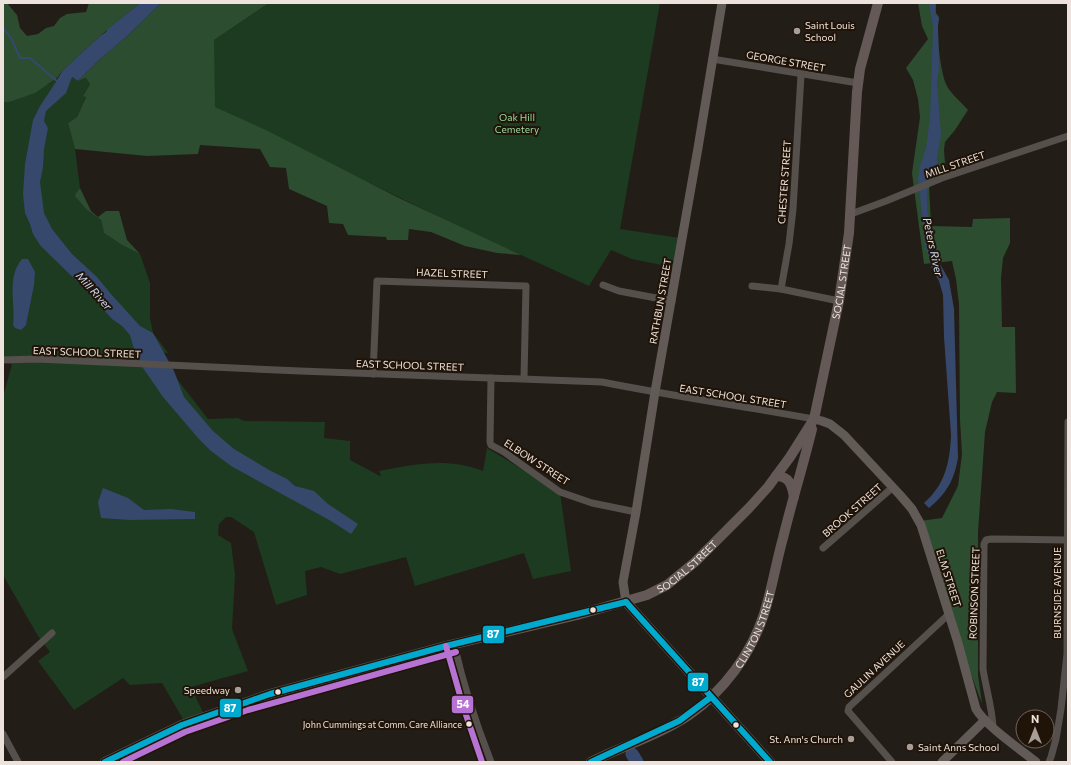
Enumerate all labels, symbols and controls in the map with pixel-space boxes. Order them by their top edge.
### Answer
place label: Saint Louis School [805,19,855,43]
marker: Saint Louis School [792,26,802,36]
street label: GEORGE STREET [745,48,827,74]
park label: Oak Hill Cemetery [495,111,539,135]
street label: CHESTER STREET [775,139,793,224]
street label: MILL STREET [923,148,987,180]
water label: Peters River [921,216,946,278]
street label: SOCIAL STREET [829,243,853,320]
street label: RATHBUN STREET [647,257,674,345]
street label: HAZEL STREET [416,266,489,280]
water label: Mill River [74,269,115,313]
street label: EAST SCHOOL STREET [33,344,142,360]
street label: EAST SCHOOL STREET [356,357,465,373]
street label: EAST SCHOOL STREET [679,382,788,410]
street label: ELBOW STREET [502,436,572,488]
street label: BROOK STREET [820,480,885,539]
street label: SOCIAL STREET [655,537,720,595]
street label: ROBINSON STREET [966,546,982,639]
street label: ELM STREET [934,547,964,609]
street label: BURNSIDE AVENUE [1051,547,1063,639]
street label: CLINTON STREET [732,589,776,671]
unlabelled marker [588,605,598,615]
line badge: 87 [482,625,505,644]
text: 87 [487,627,499,640]
street label: GAULIN AVENUE [841,638,907,700]
line badge: 87 [687,672,709,692]
text: 87 [692,675,704,688]
place label: Speedway [184,684,230,696]
marker: Speedway [233,685,243,695]
unlabelled marker [273,687,283,697]
line badge: 54 [451,695,474,714]
text: 54 [456,697,470,710]
line badge: 87 [219,698,242,718]
text: 87 [224,701,236,714]
north arrow [1015,709,1055,749]
text: N [1031,712,1039,725]
place label: John Cummings at Comm. Care Alliance [303,719,462,730]
marker: John Cummings at Comm. Care Alliance [464,719,474,729]
unlabelled marker [731,720,741,730]
place label: St. Ann's Church [769,733,843,745]
marker: St. Ann's Church [846,734,856,744]
place label: Saint Anns School [918,741,999,753]
marker: Saint Anns School [905,742,915,752]

